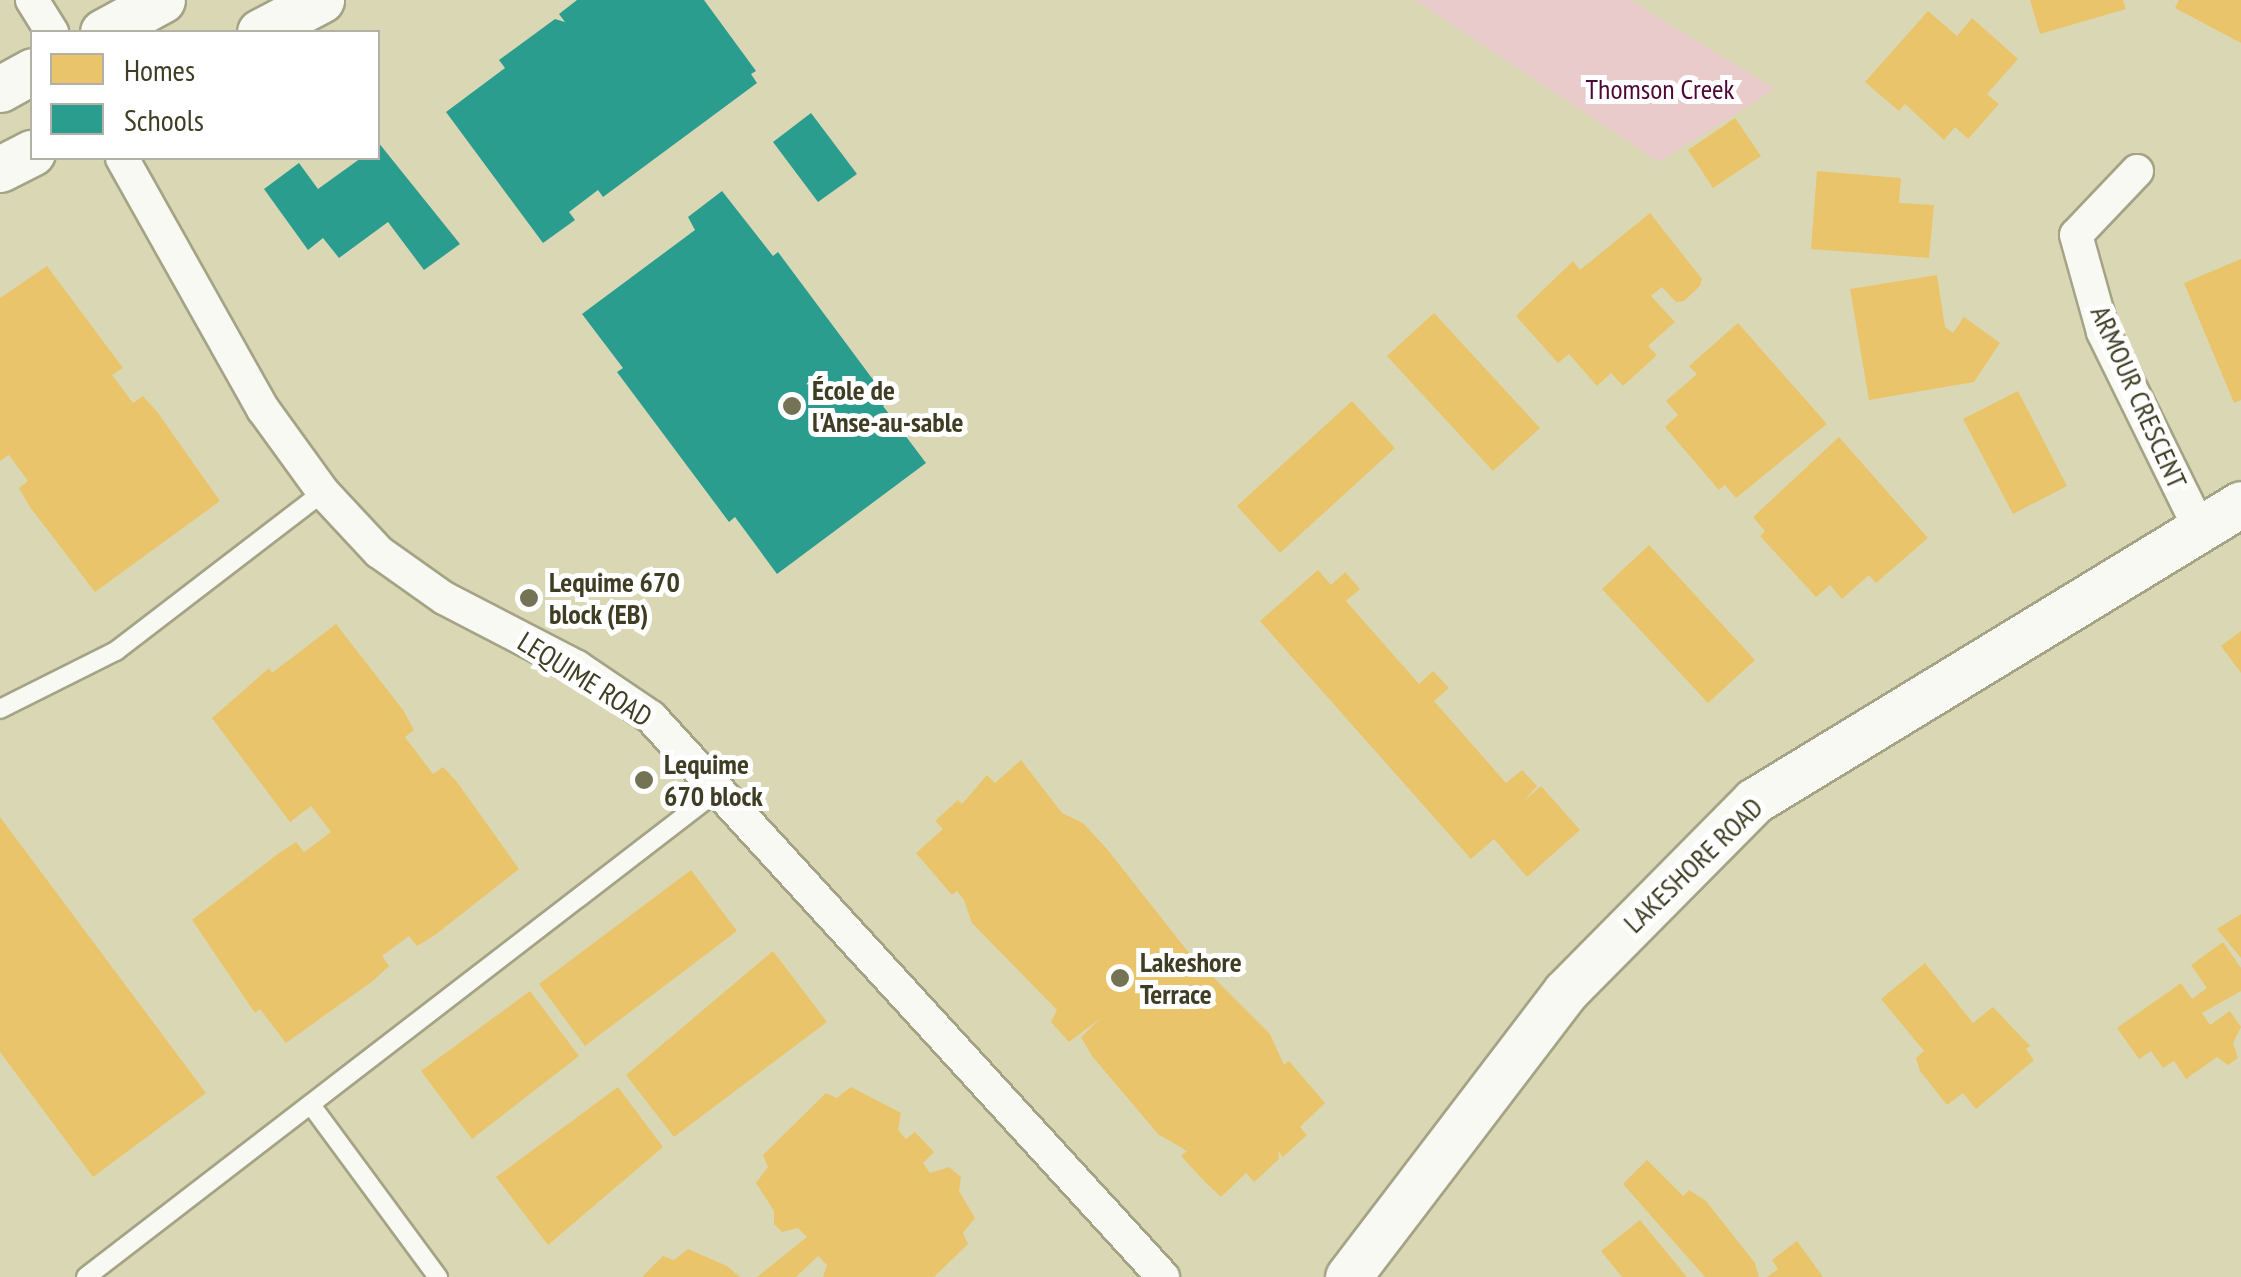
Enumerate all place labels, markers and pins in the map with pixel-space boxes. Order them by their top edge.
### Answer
place label: École de l'Anse-au-sable [812,373,964,439]
marker: École de l'Anse-au-sable [781,395,803,417]
place label: Lequime 670 block (EB) [549,565,680,631]
marker: Lequime 670 block (EB) [518,587,540,609]
place label: Lequime 670 block [664,747,763,813]
marker: Lequime 670 block [633,769,655,791]
place label: Lakeshore Terrace [1140,945,1242,1011]
marker: Lakeshore Terrace [1109,967,1131,989]

